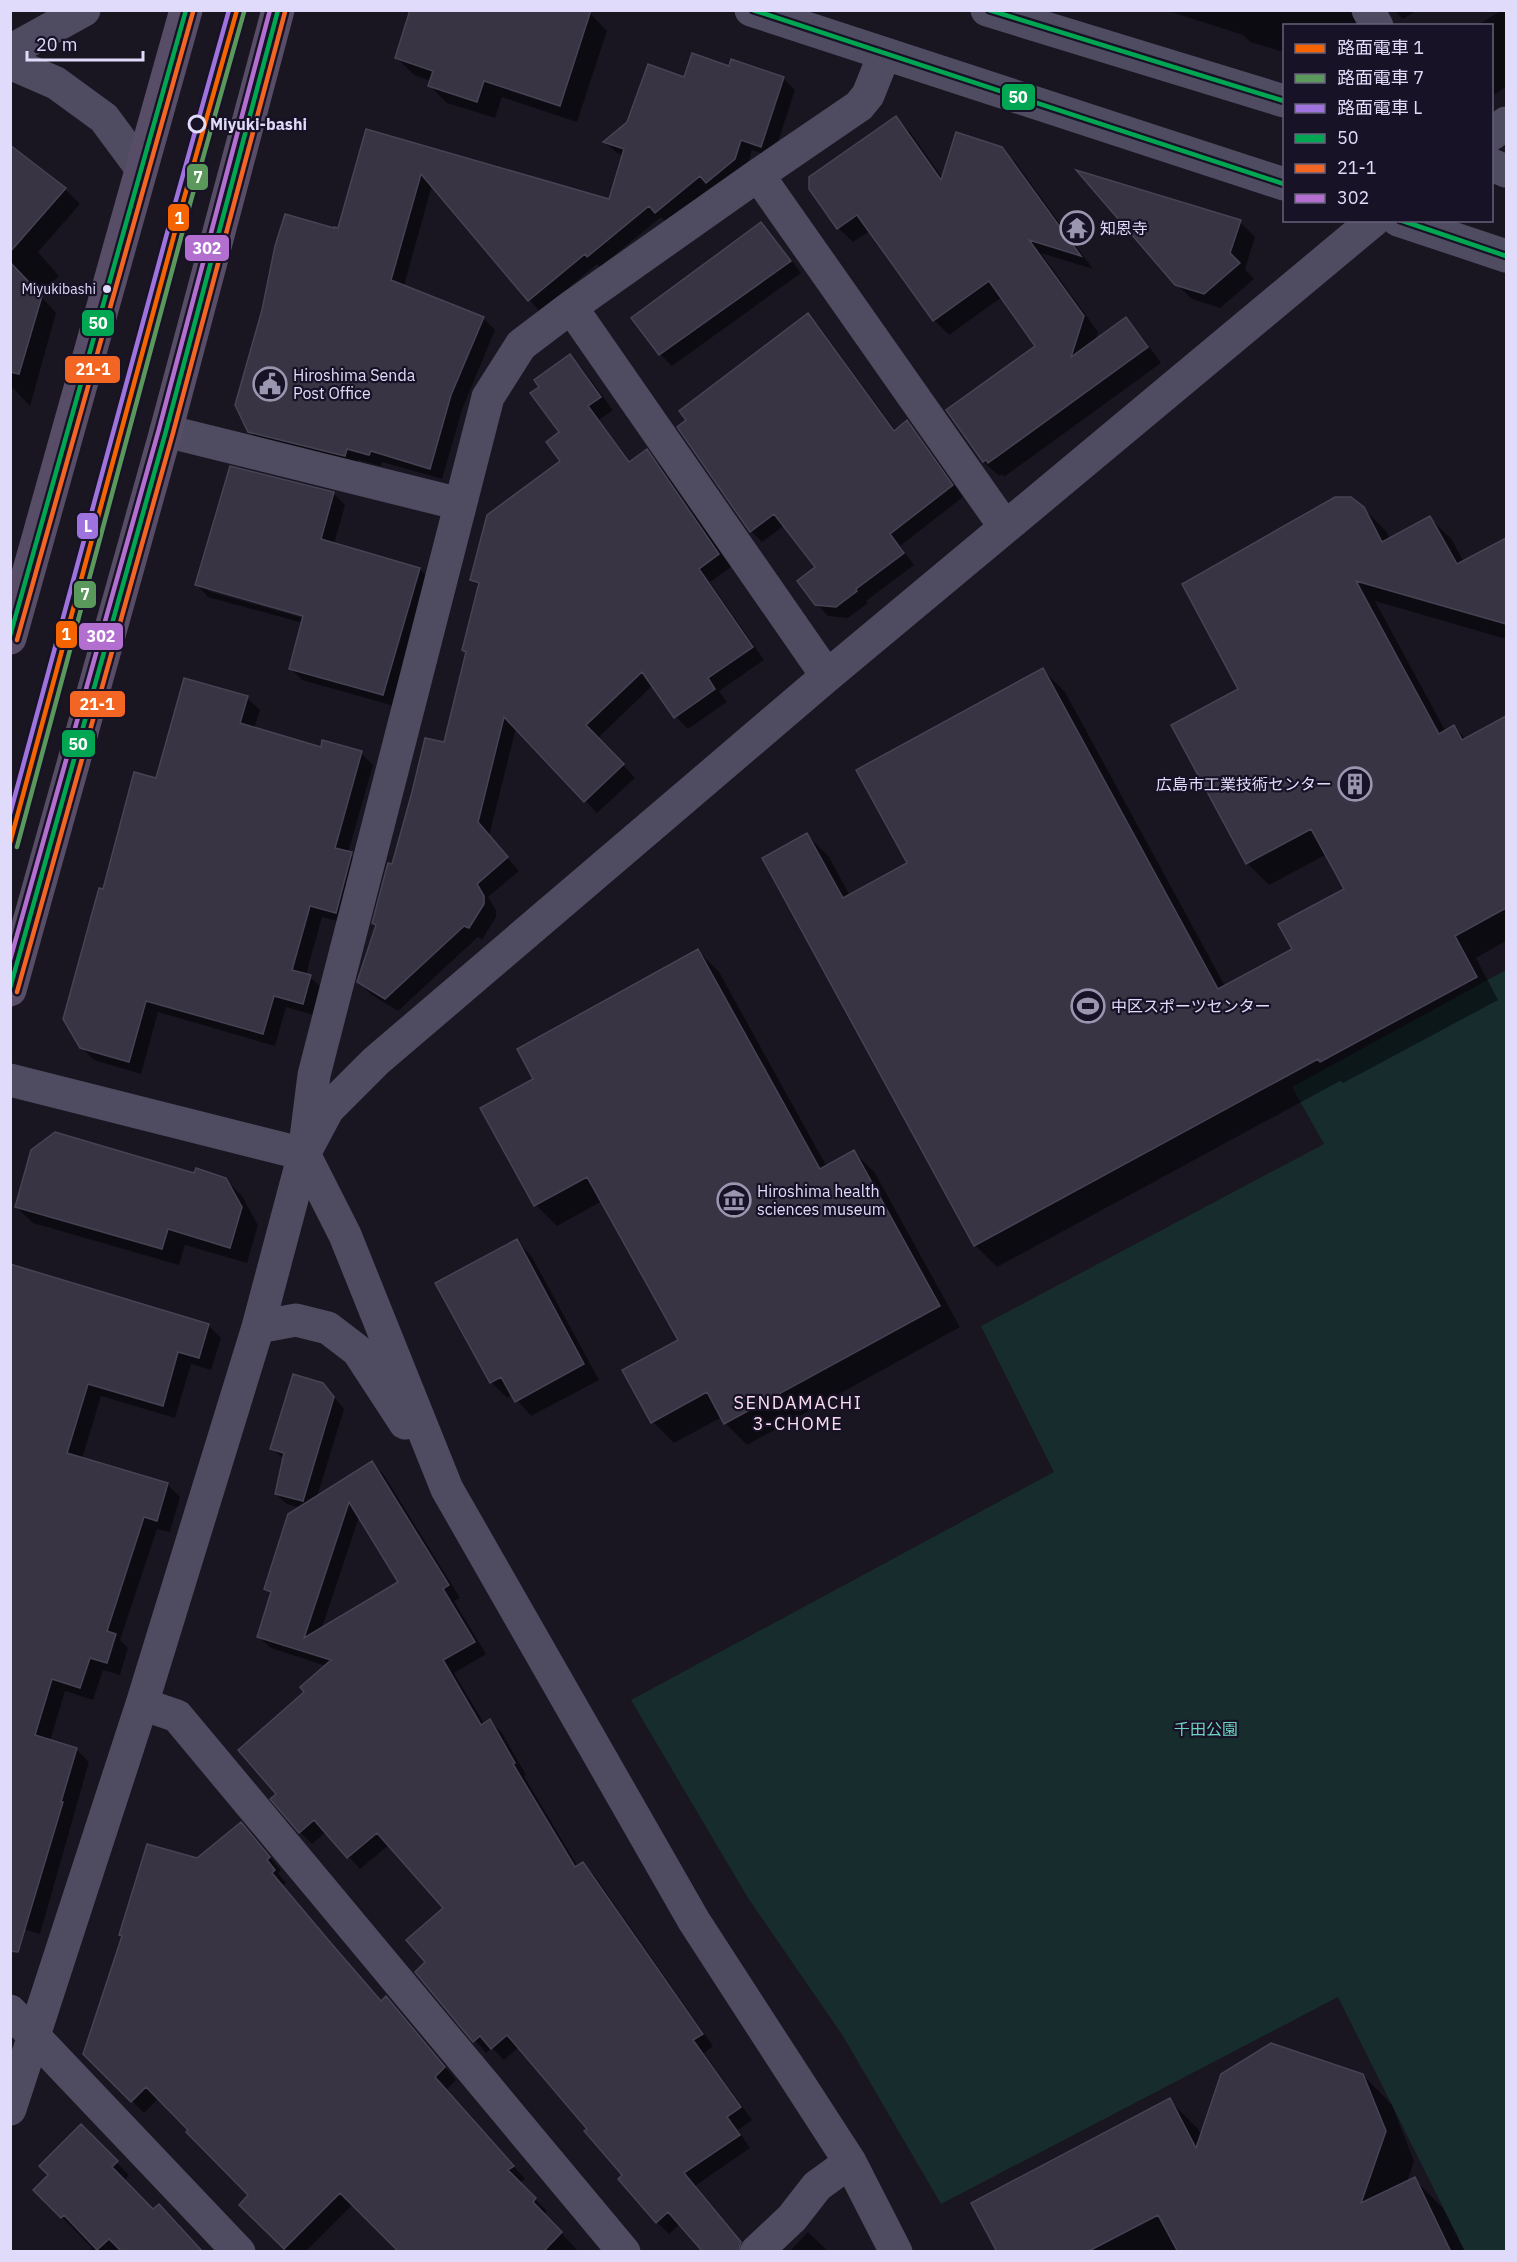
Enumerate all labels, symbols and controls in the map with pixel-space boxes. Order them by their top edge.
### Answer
scale bar [27,24,142,62]
legend [1283,24,1493,222]
text: 20 m [36,33,78,56]
text: 路面電車 1 [1337,36,1424,59]
text: 路面電車 7 [1337,66,1424,89]
line badge: 50 [1001,83,1036,111]
text: 50 [1008,87,1028,107]
text: 路面電車 L [1337,96,1422,119]
place label: Miyuki-bashi [210,114,307,134]
marker: Miyuki-bashi [188,115,206,133]
text: 50 [1337,126,1359,149]
text: 21-1 [1337,156,1377,179]
line badge: 7 [186,163,209,191]
text: 7 [193,167,203,187]
text: 302 [1337,186,1369,209]
line badge: 1 [167,203,190,232]
text: 1 [174,208,184,228]
temple icon: 知恩寺 [1059,210,1095,246]
place label: 知恩寺 [1100,218,1148,238]
line badge: 302 [184,234,230,262]
text: 302 [193,238,221,258]
place label: Miyukibashi [21,280,96,298]
marker: Miyukibashi [101,283,113,295]
line badge: 50 [81,309,115,337]
text: 50 [88,313,108,333]
line badge: 21-1 [64,355,121,384]
text: 21-1 [75,359,111,379]
place label: Hiroshima Senda Post Office [293,365,416,403]
public building icon: Hiroshima Senda Post Office [252,366,288,402]
line badge: L [76,512,99,540]
text: L [84,516,92,536]
line badge: 7 [73,580,97,609]
text: 7 [80,584,90,604]
line badge: 1 [55,620,78,649]
line badge: 302 [78,622,124,651]
text: 1 [61,624,71,644]
text: 302 [87,626,115,646]
line badge: 21-1 [69,690,126,718]
text: 21-1 [79,694,115,714]
line badge: 50 [61,729,96,758]
text: 50 [68,734,88,754]
building icon: 広島市工業技術センター [1337,766,1373,802]
place label: 広島市工業技術センター [1156,774,1332,794]
sports icon: 中区スポーツセンター [1070,988,1106,1024]
place label: 中区スポーツセンター [1111,996,1271,1016]
place label: Hiroshima health sciences museum [757,1181,886,1219]
museum icon: Hiroshima health sciences museum [716,1182,752,1218]
district label: SENDAMACHI 3-CHOME [733,1391,863,1435]
park label: 千田公園 [1174,1719,1238,1739]

